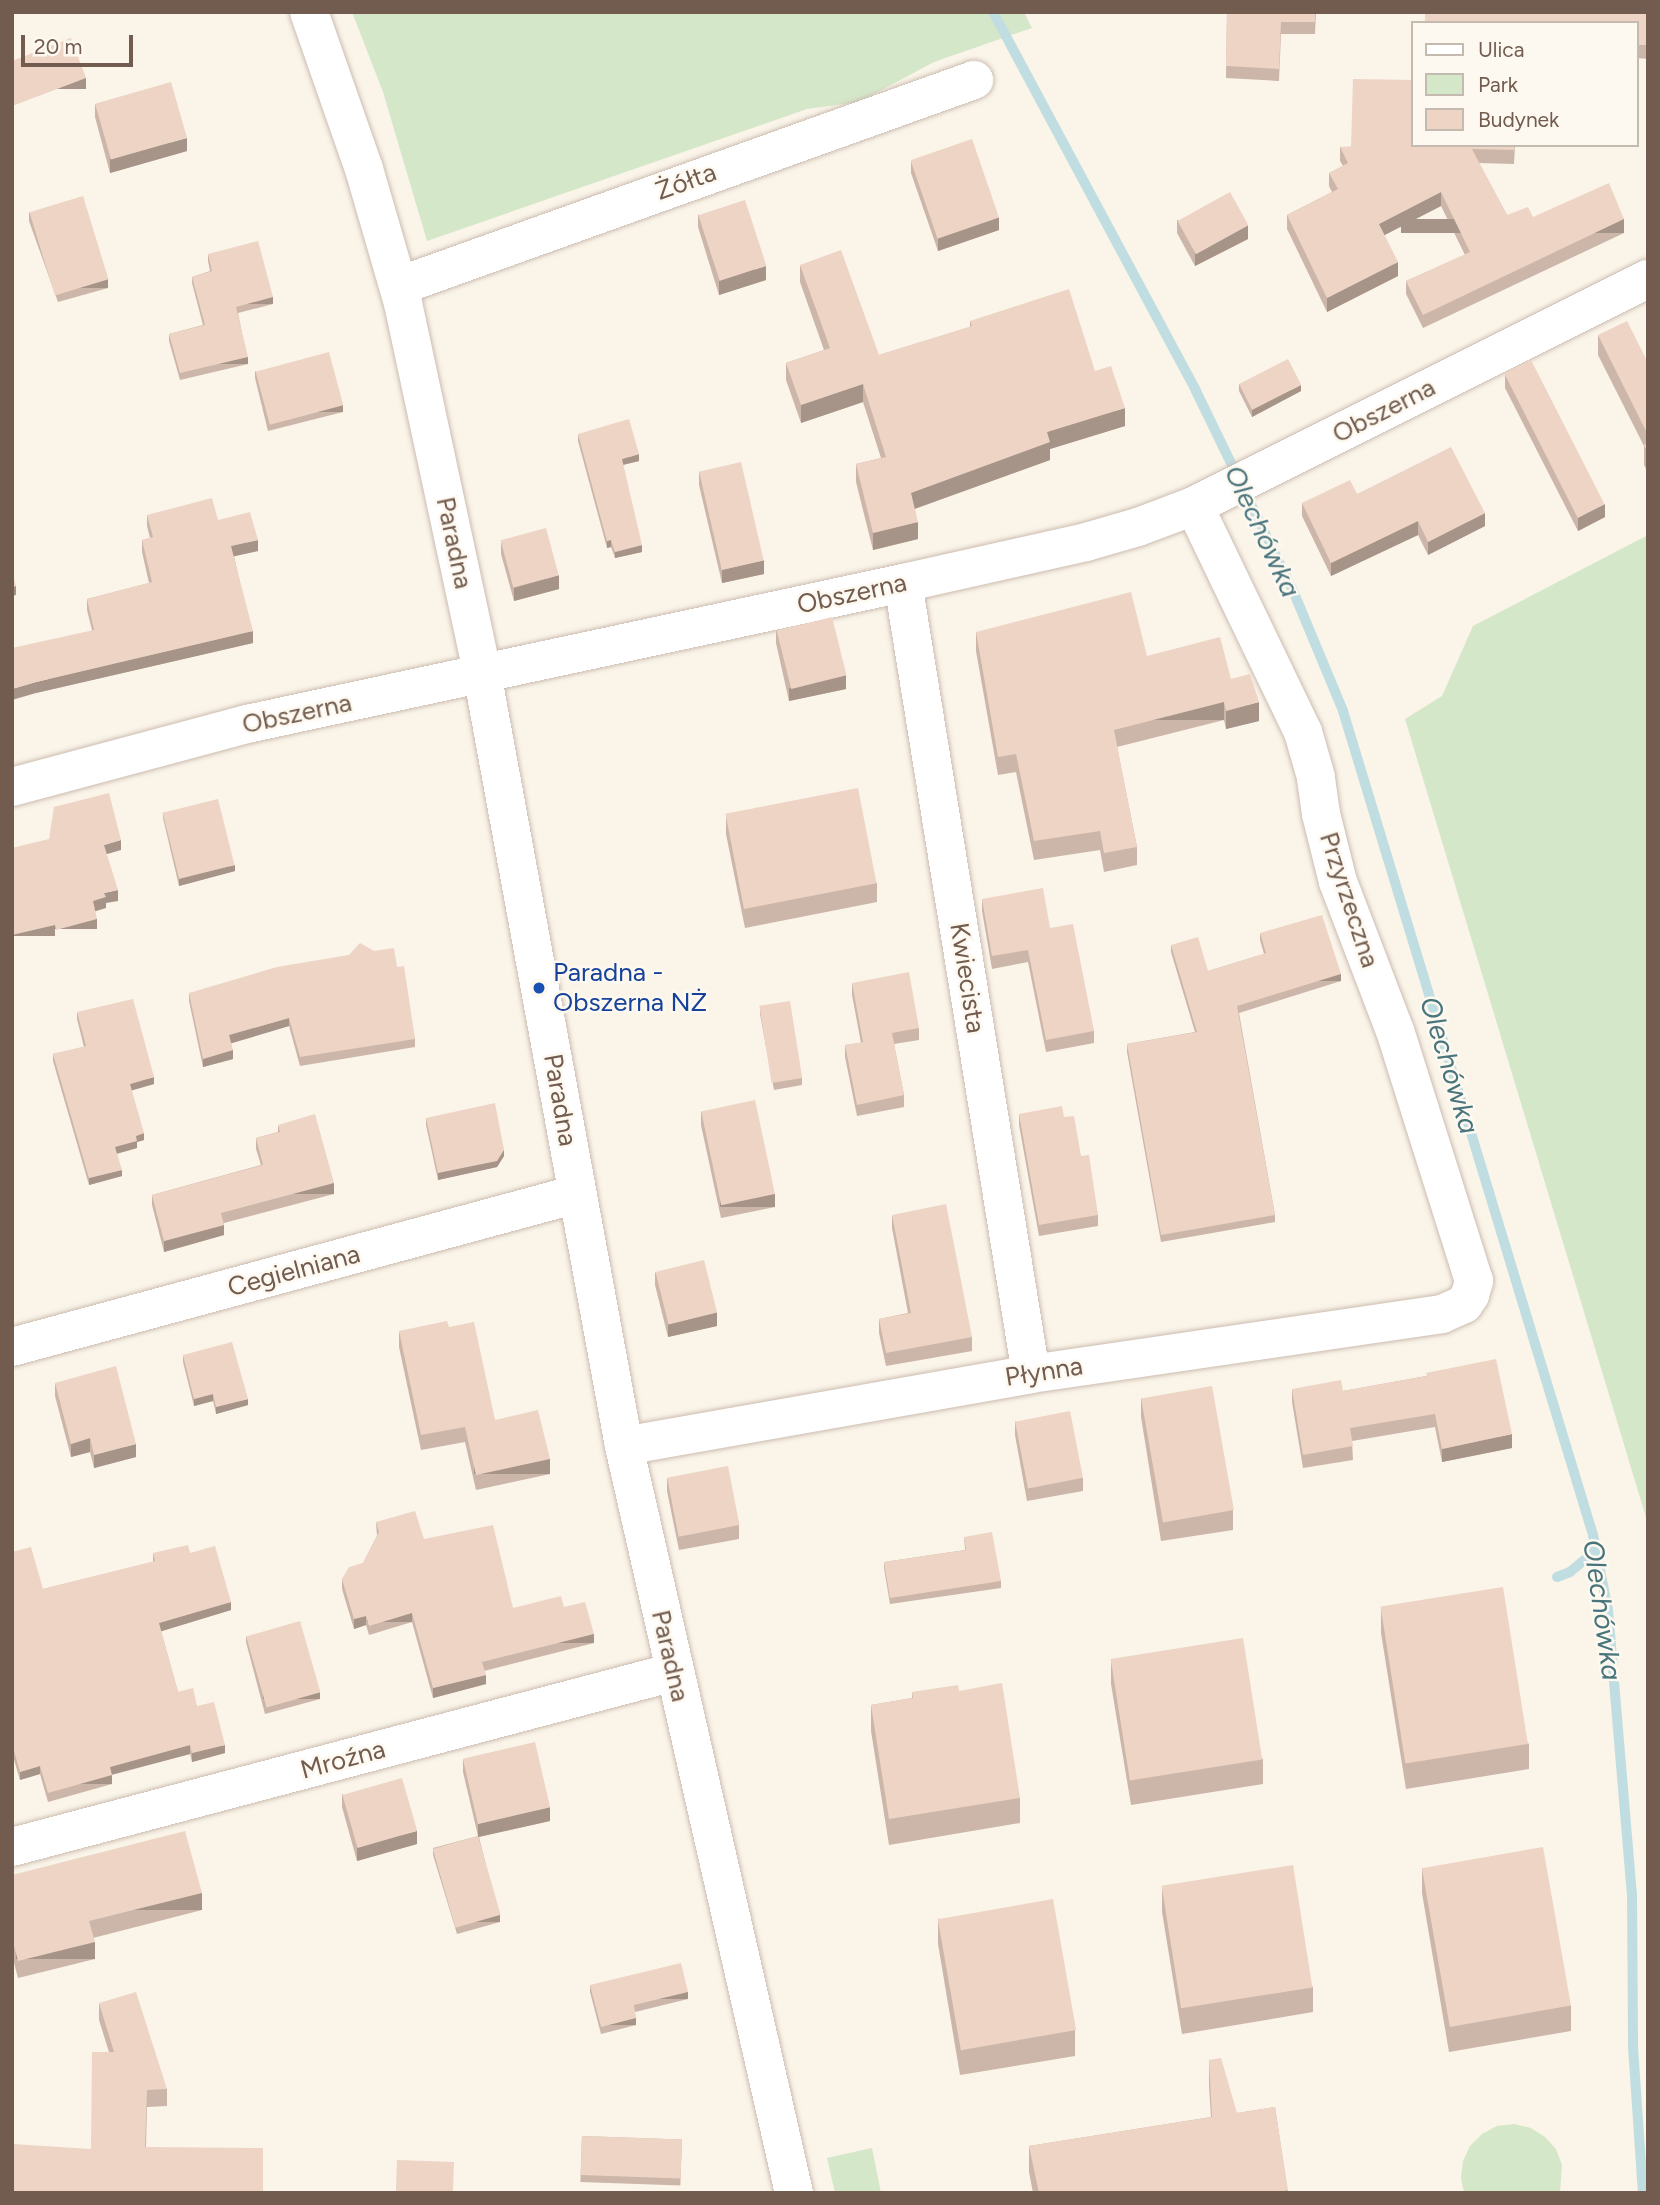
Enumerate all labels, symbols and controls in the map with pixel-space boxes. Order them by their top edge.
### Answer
scale bar [24,21,136,65]
legend [1412,21,1639,147]
text: 20 m [34,34,82,59]
text: Ulica [1478,37,1524,62]
text: Park [1478,72,1518,97]
text: Budynek [1478,107,1559,132]
street label: Żółta [651,157,721,207]
street label: Obszerna [1327,372,1441,450]
water label: Olechówka [1218,460,1308,602]
street label: Paradna [429,494,479,592]
street label: Obszerna [794,567,910,621]
street label: Obszerna [239,687,355,741]
street label: Przyrzeczna [1312,828,1386,972]
street label: Kwiecista [943,920,991,1036]
place label: Paradna - Obszerna NŻ [553,957,707,1018]
marker: Paradna - Obszerna NŻ [531,980,547,996]
water label: Olechówka [1413,992,1487,1138]
street label: Paradna [537,1051,583,1149]
street label: Cegielniana [224,1238,364,1304]
street label: Płynna [1003,1350,1085,1394]
water label: Olechówka [1577,1537,1629,1683]
street label: Paradna [644,1607,696,1705]
street label: Mroźna [297,1734,389,1786]

